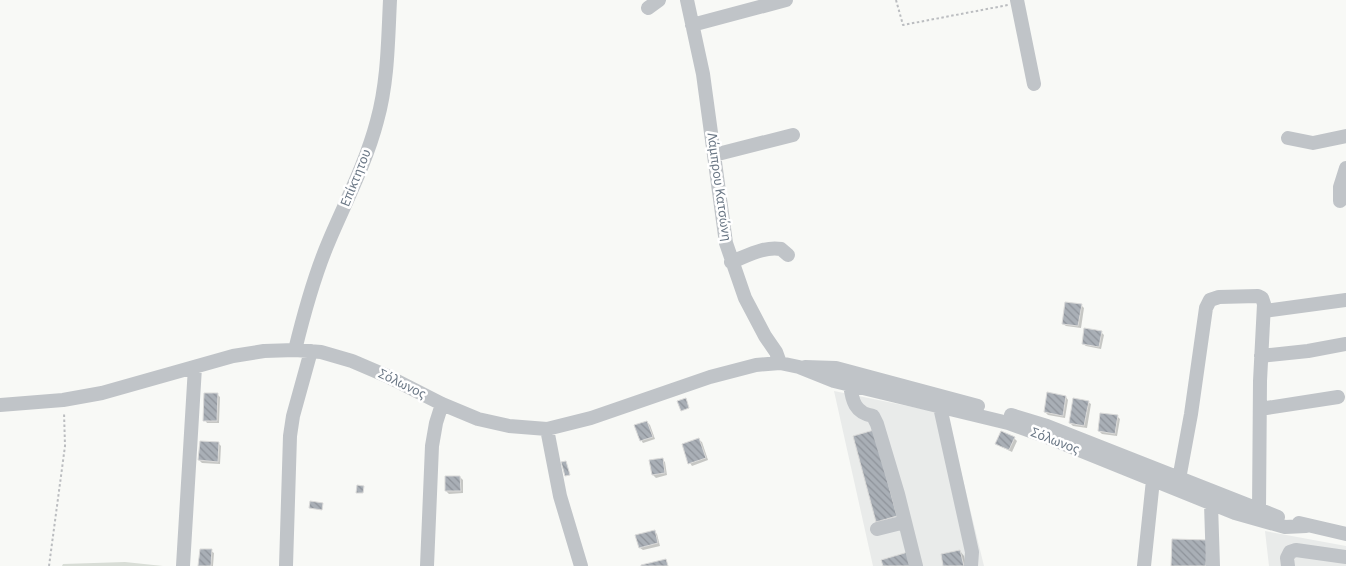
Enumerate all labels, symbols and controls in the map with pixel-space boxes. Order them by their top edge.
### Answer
street label: Λάμπρου Κατσώνη [701,131,737,243]
street label: Επίκτητου [335,146,377,210]
street label: Σόλωνος [375,364,429,404]
street label: Σόλωνος [1028,423,1082,459]

